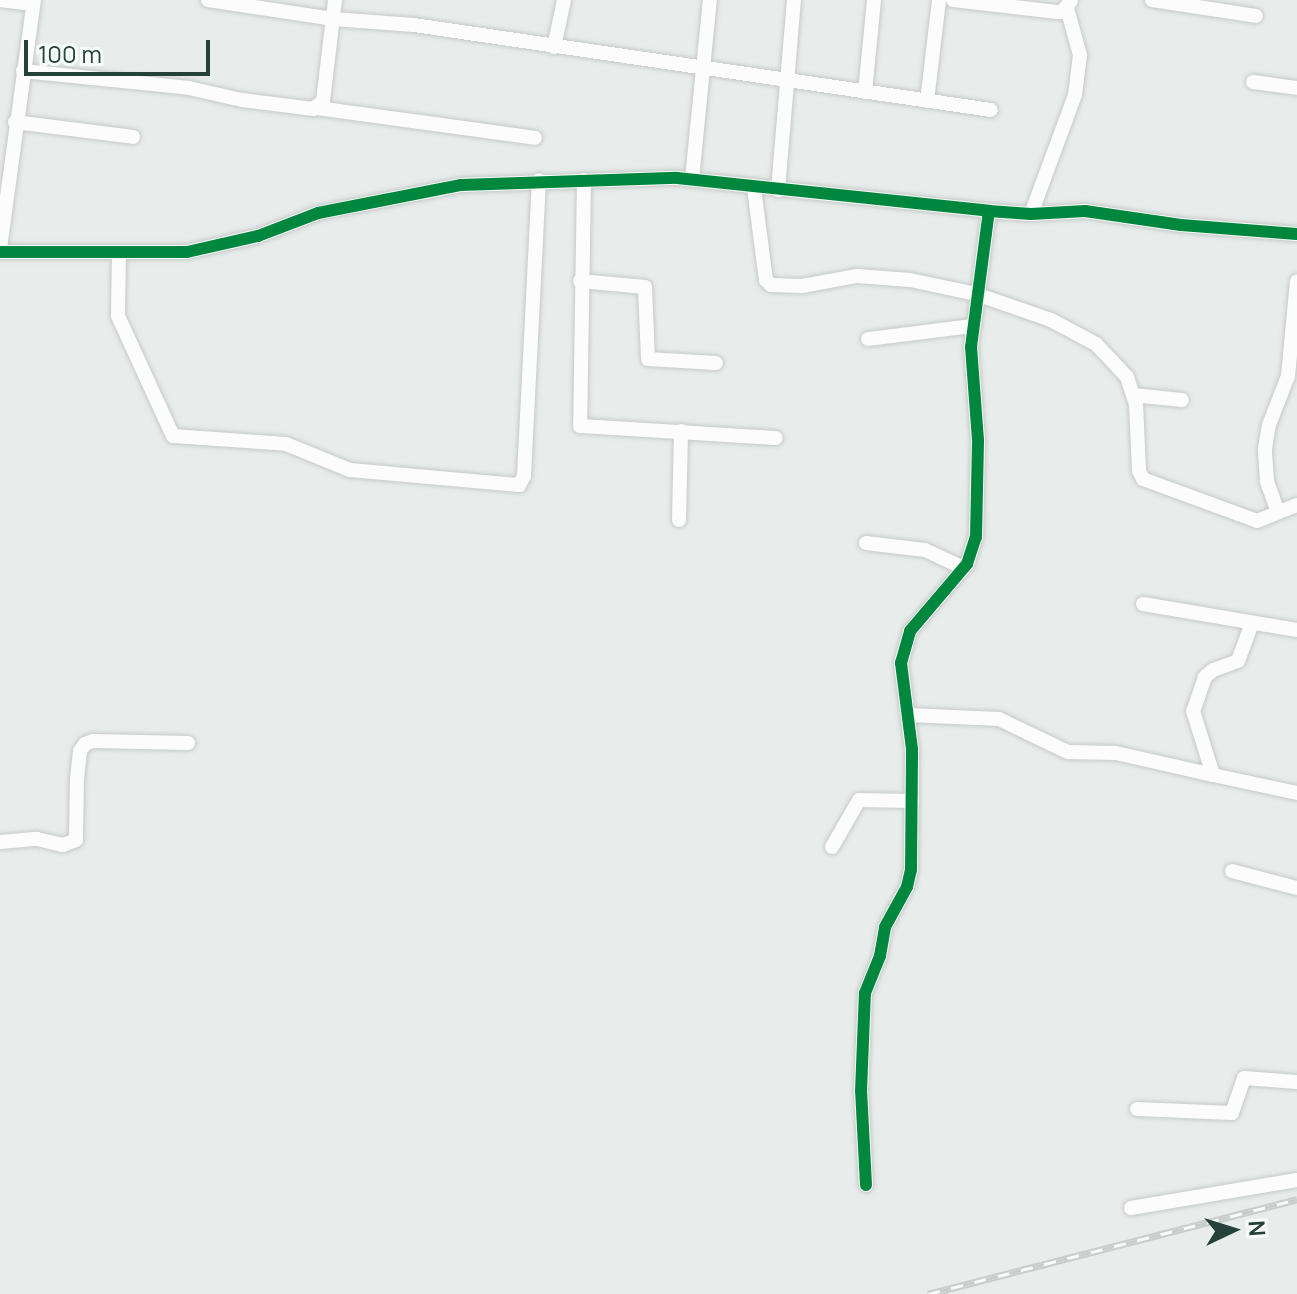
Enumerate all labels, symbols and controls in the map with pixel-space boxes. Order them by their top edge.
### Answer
scale bar [28,24,214,74]
text: 100 m [38,37,102,70]
north arrow [1193,1190,1273,1270]
text: N [1241,1219,1272,1237]

